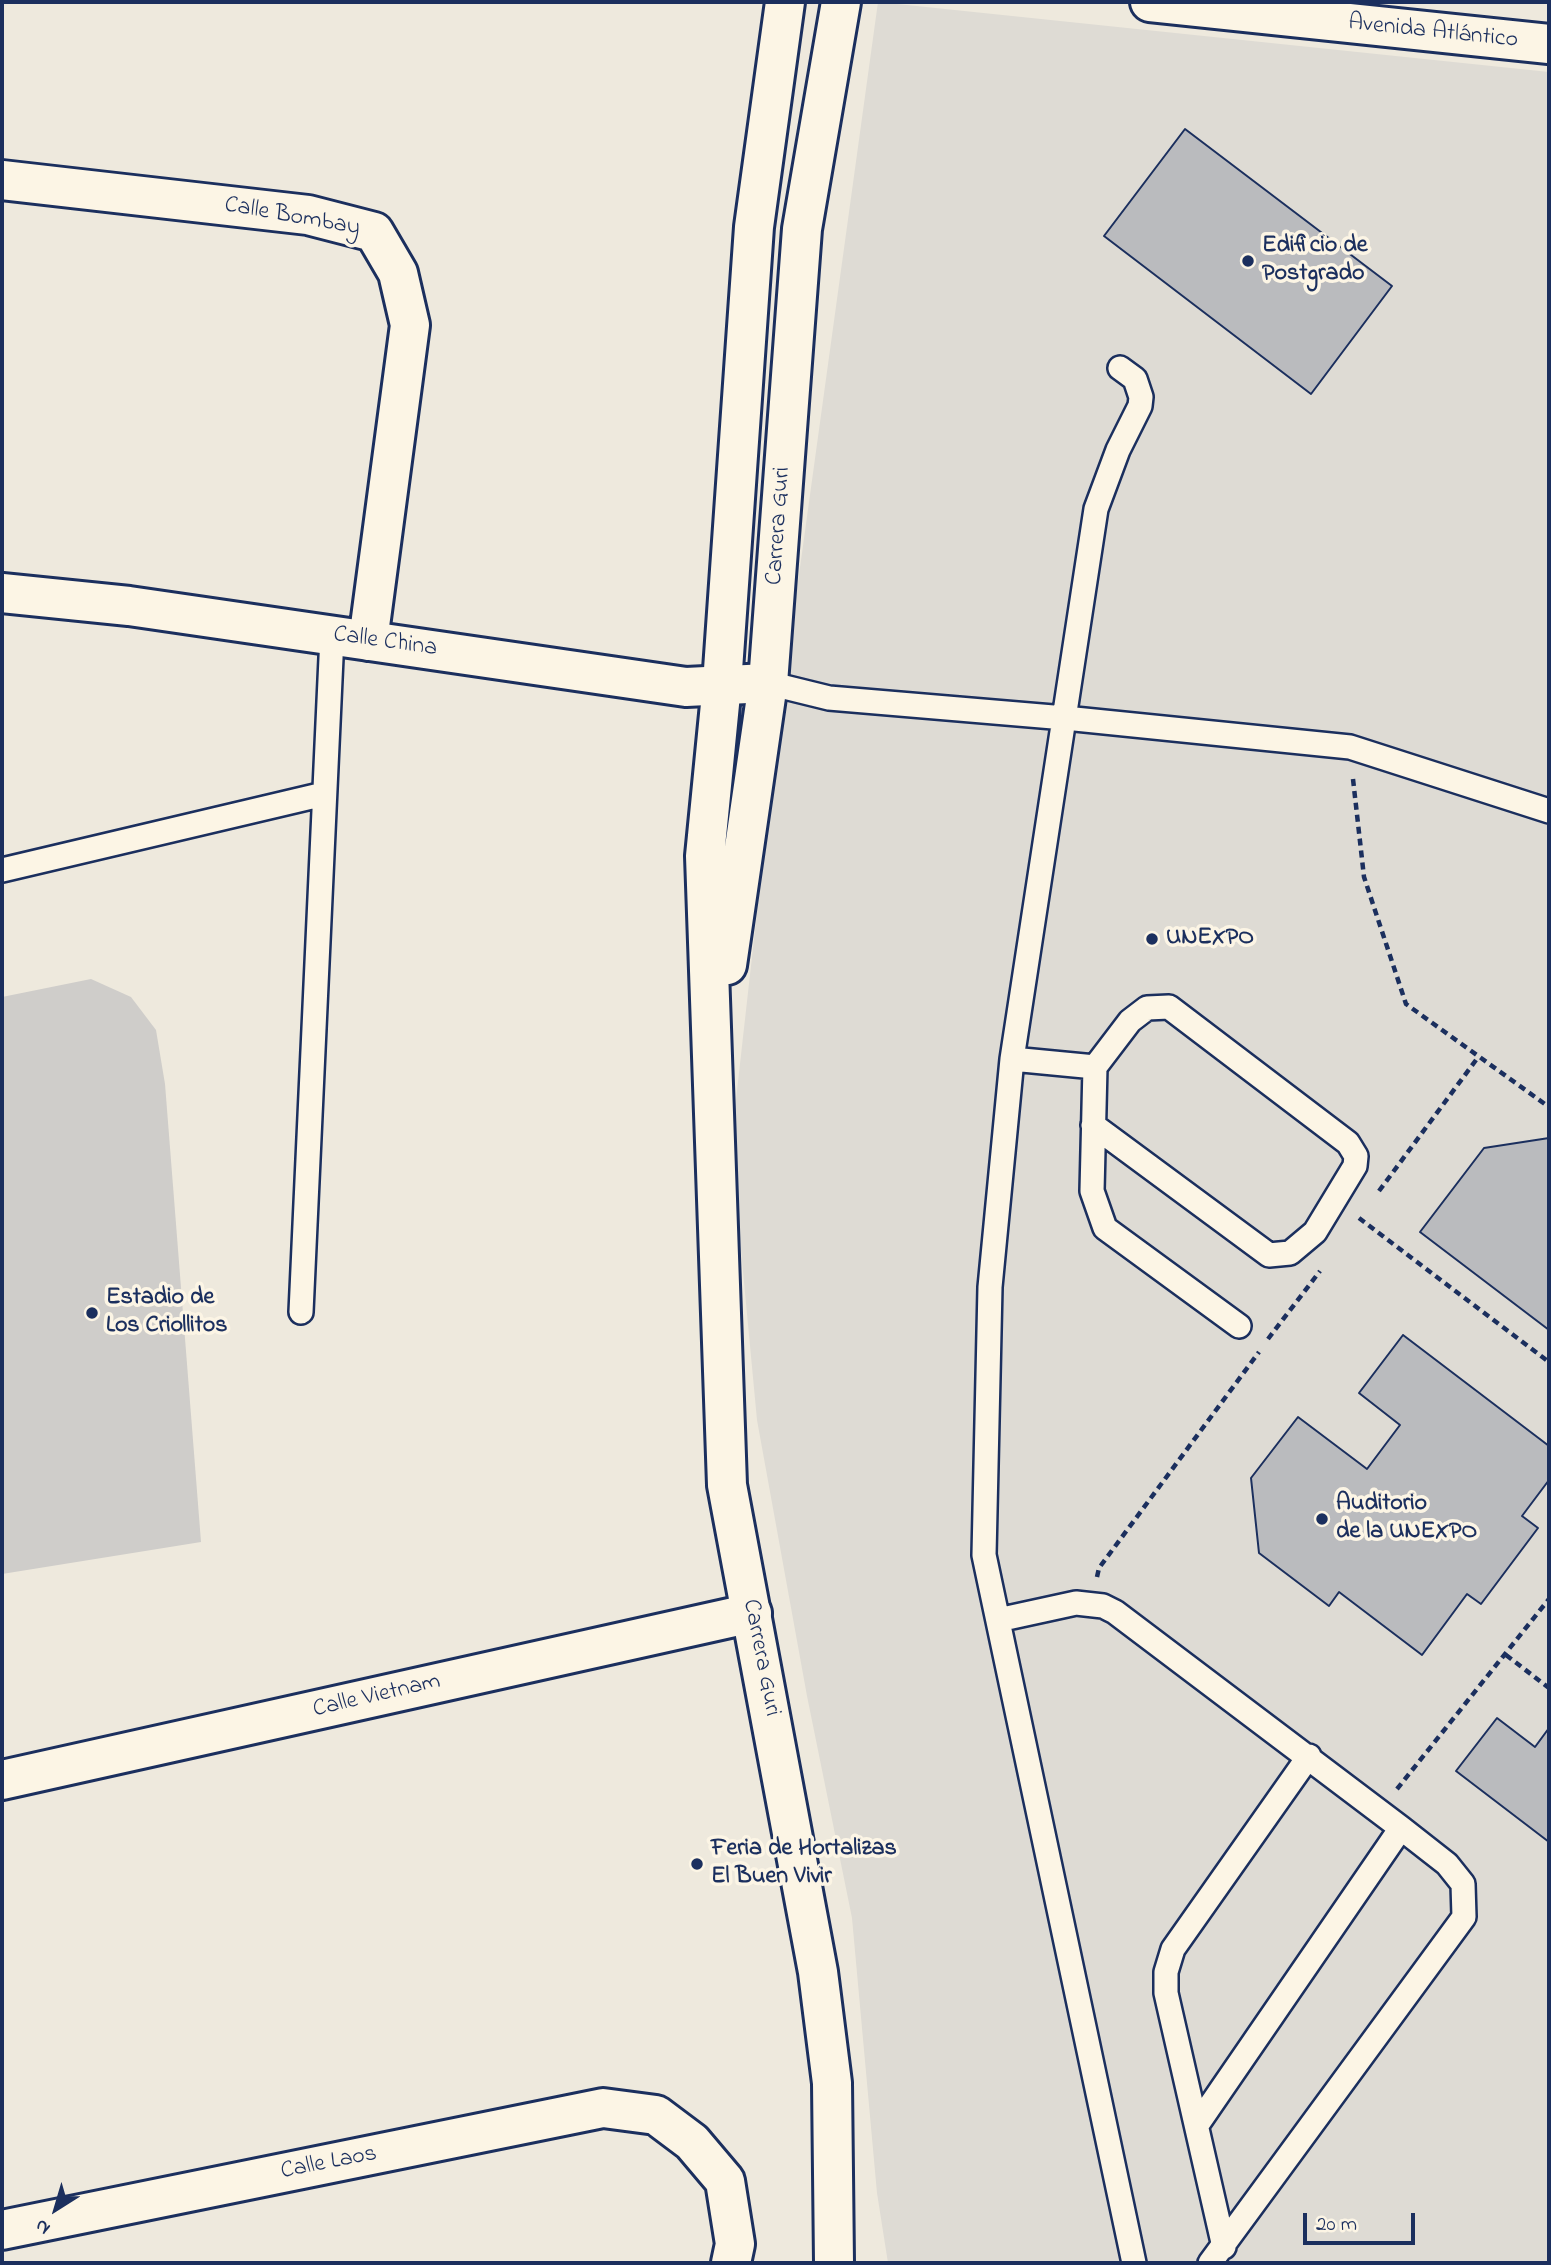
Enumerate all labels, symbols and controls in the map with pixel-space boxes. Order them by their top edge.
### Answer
street label: Avenida Atlántico [1347,10,1519,56]
street label: Calle Bombay [222,192,362,244]
place label: Edificio de Postgrado [1262,233,1368,289]
marker: Edificio de Postgrado [1240,253,1256,269]
street label: Carrera Guri [761,466,799,586]
street label: Calle China [331,621,439,665]
place label: UNEXPO [1166,925,1254,953]
marker: UNEXPO [1144,931,1160,947]
place label: Estadio de Los Criollitos [106,1285,227,1341]
marker: Estadio de Los Criollitos [84,1305,100,1321]
place label: Auditorio de la UNEXPO [1336,1491,1477,1547]
marker: Auditorio de la UNEXPO [1314,1511,1330,1527]
street label: Carrera Guri [735,1597,785,1719]
street label: Calle Vietnam [310,1668,444,1726]
place label: Feria de Hortalizas El Buen Vivir [711,1836,897,1892]
marker: Feria de Hortalizas El Buen Vivir [689,1856,705,1872]
street label: Calle Laos [278,2141,380,2187]
north arrow [21,2174,91,2244]
scale bar [1306,2198,1418,2242]
text: 20 m [1316,2210,1357,2240]
text: N [30,2212,56,2241]

